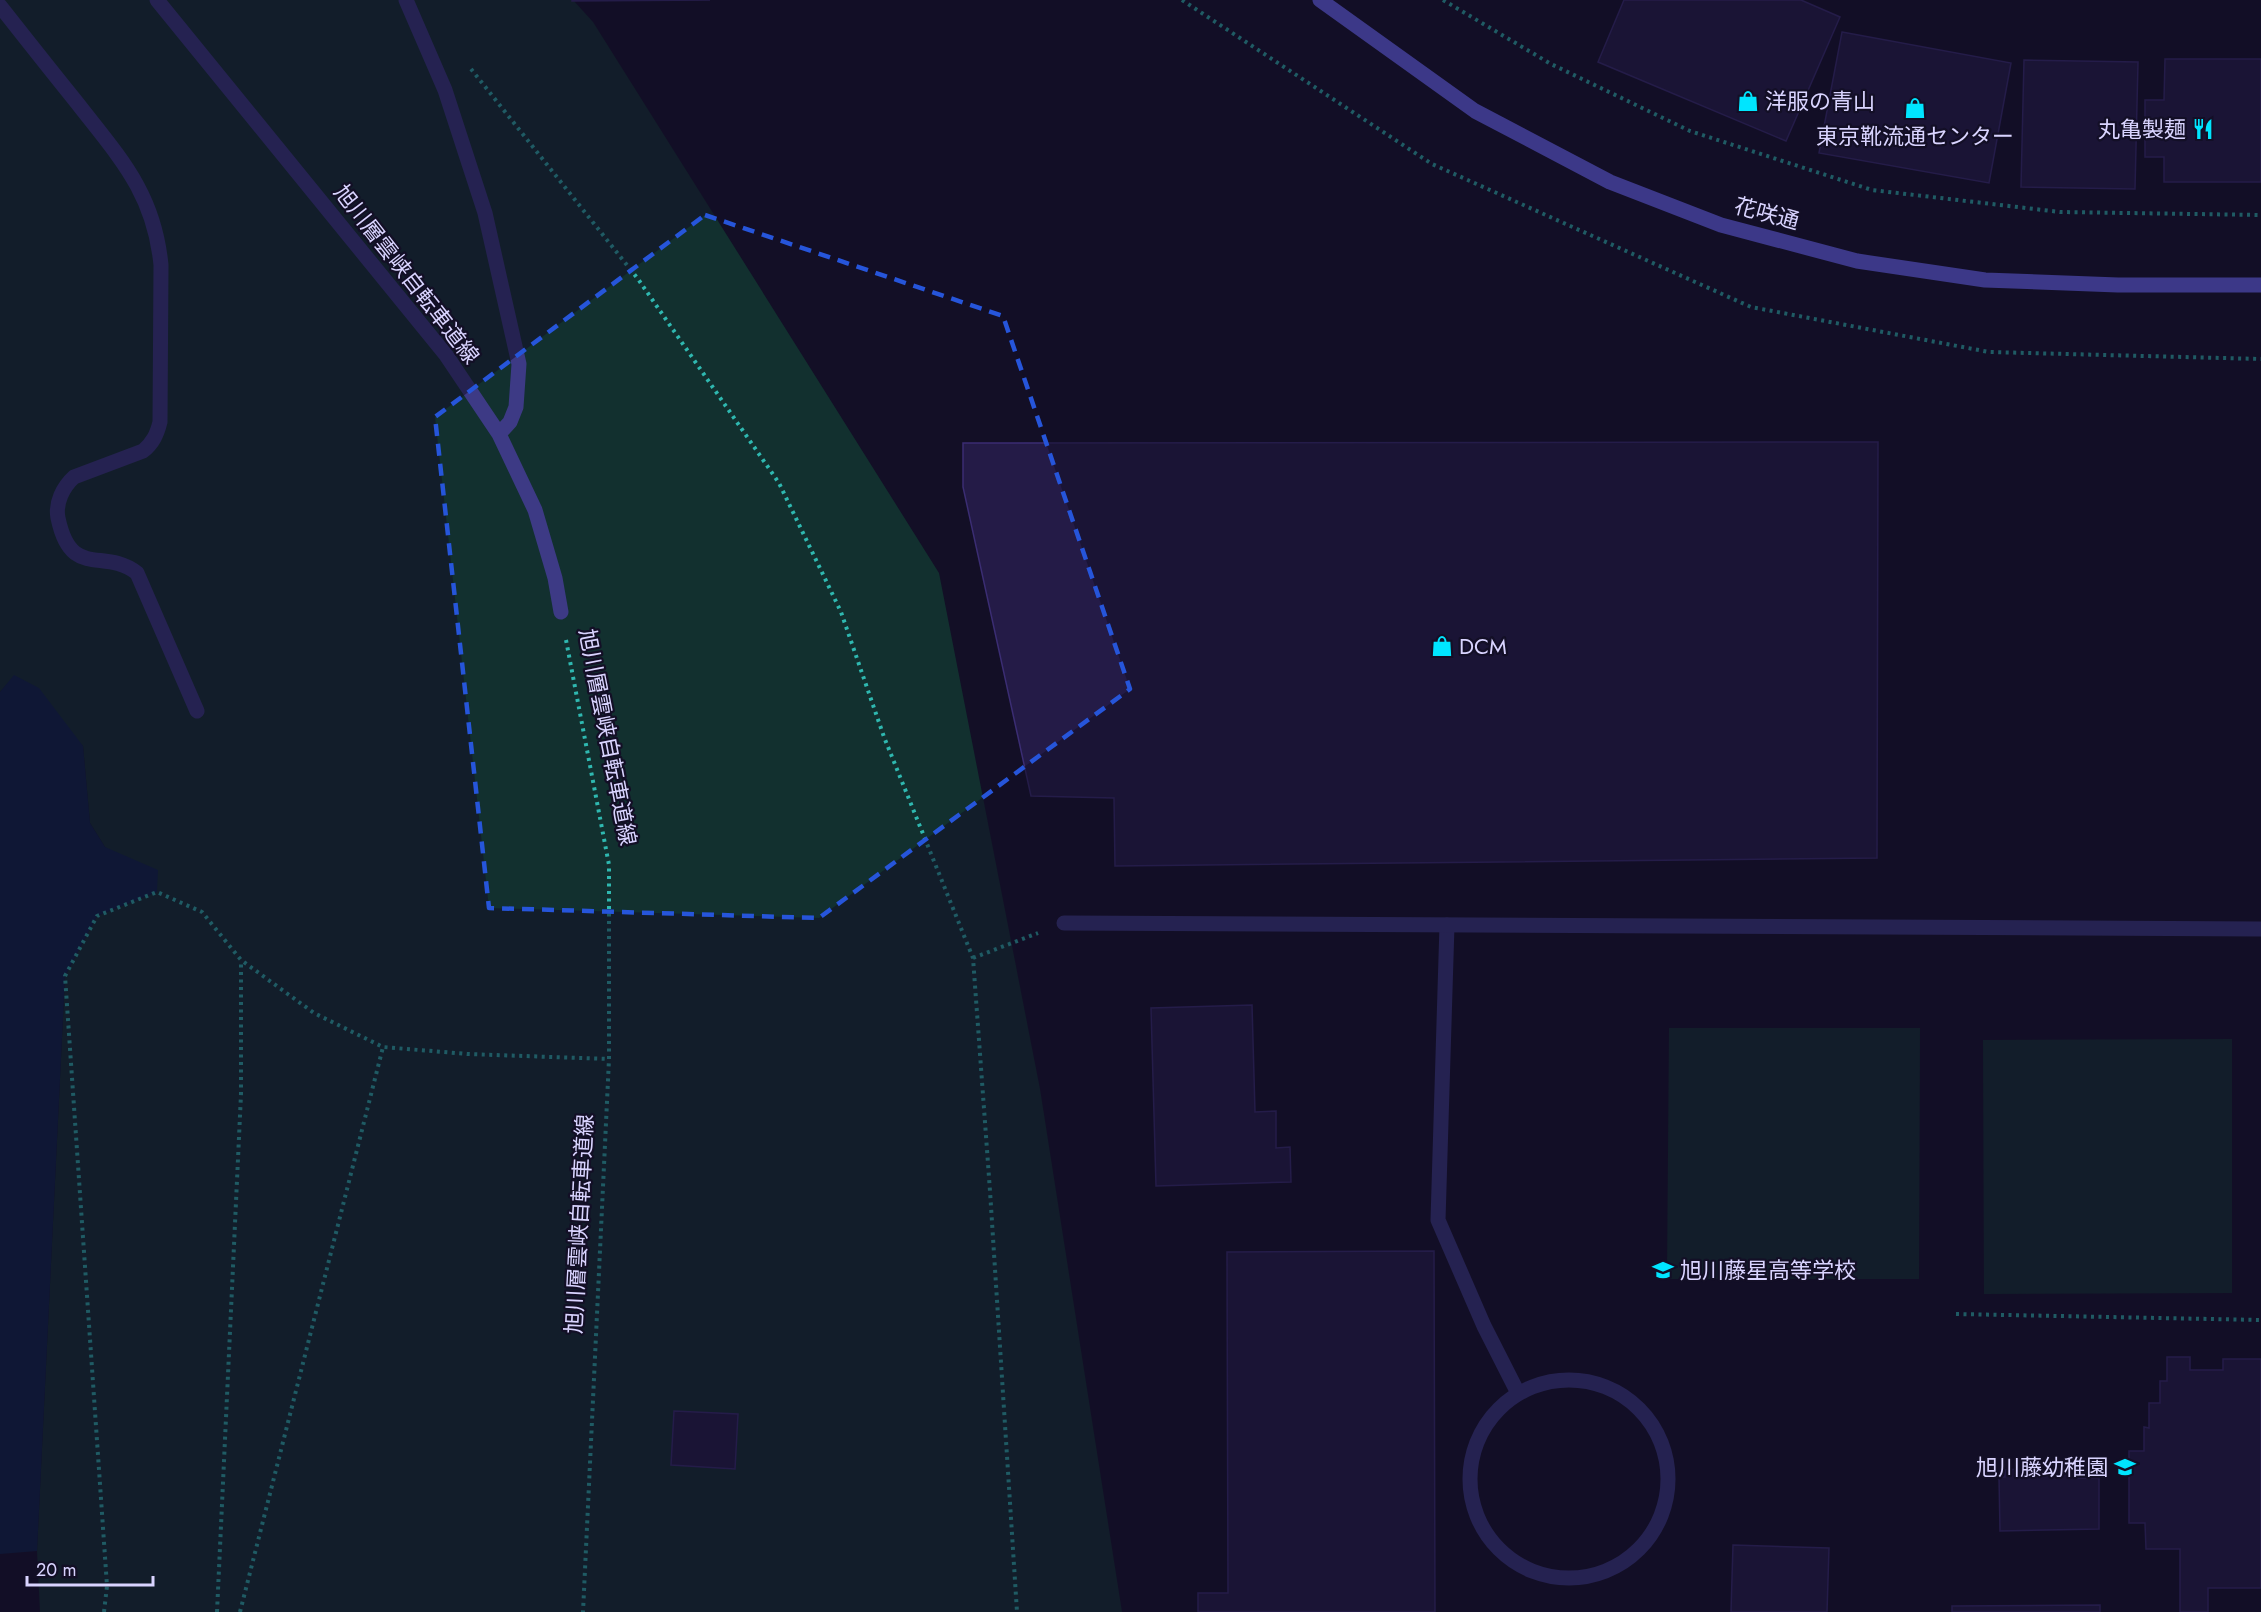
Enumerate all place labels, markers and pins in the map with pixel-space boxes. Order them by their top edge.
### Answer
place label: 洋服の青山 [1765,85,1875,117]
shop icon: 洋服の青山 [1736,89,1760,113]
shop icon: 東京靴流通センター [1903,96,1927,120]
place label: 丸亀製麺 [2098,113,2186,145]
restaurant icon: 丸亀製麺 [2191,117,2215,141]
place label: 東京靴流通センター [1816,120,2014,152]
place label: DCM [1459,630,1507,662]
shop icon: DCM [1430,634,1454,658]
place label: 旭川藤星高等学校 [1680,1254,1856,1286]
school or university icon: 旭川藤星高等学校 [1651,1258,1675,1282]
place label: 旭川藤幼稚園 [1976,1451,2108,1483]
school or university icon: 旭川藤幼稚園 [2113,1455,2137,1479]

